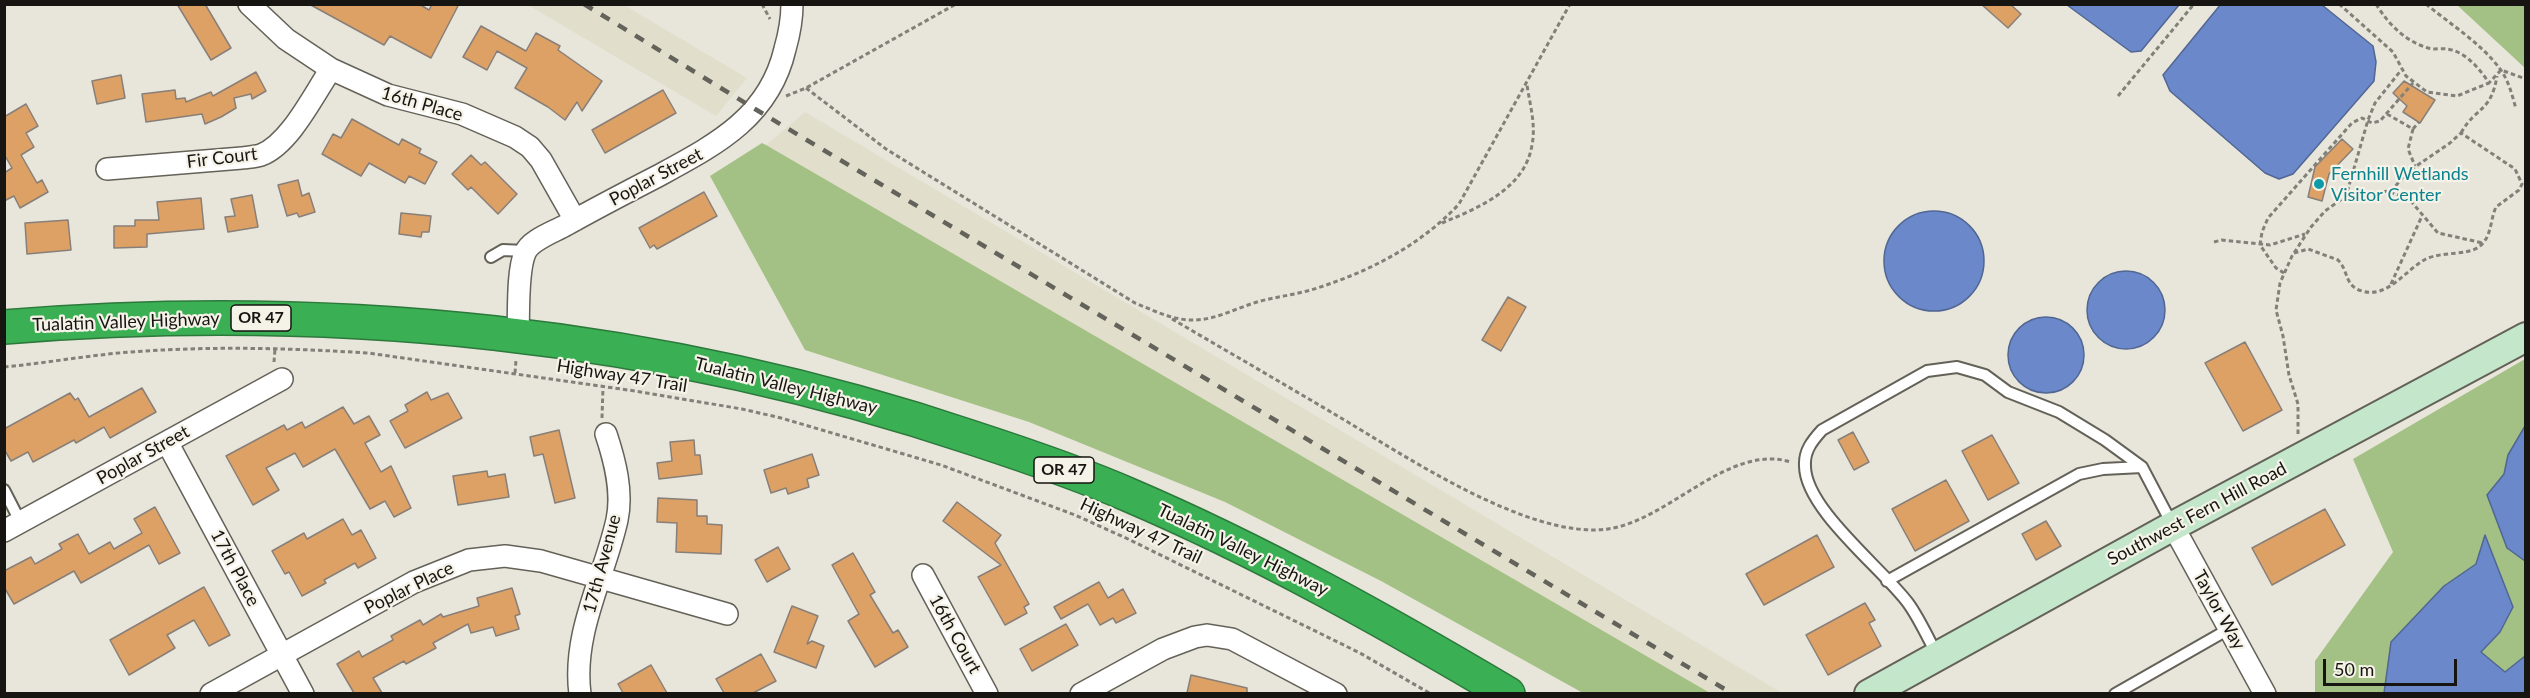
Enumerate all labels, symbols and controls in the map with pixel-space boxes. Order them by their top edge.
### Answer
street label: 16th Place [379,82,465,126]
street label: Fir Court [186,143,258,173]
street label: Poplar Street [606,143,706,211]
place label: Fernhill Wetlands Visitor Center [2331,163,2469,206]
marker: Fernhill Wetlands Visitor Center [2312,177,2326,191]
road number: OR 47 [231,305,291,331]
street label: Tualatin Valley Highway [32,308,220,336]
street label: Tualatin Valley Highway [693,353,879,419]
street label: Highway 47 Trail [555,355,689,397]
street label: Poplar Street [93,421,193,489]
road number: OR 47 [1034,457,1094,483]
street label: Southwest Fern Hill Road [2104,458,2290,570]
street label: Highway 47 Trail [1077,493,1205,569]
street label: Tualatin Valley Highway [1154,499,1332,601]
street label: 17th Avenue [578,512,626,616]
street label: 17th Place [206,526,264,610]
street label: Poplar Place [361,557,457,619]
street label: Taylor Way [2188,566,2250,654]
street label: 16th Court [924,591,986,677]
scale bar [2326,647,2460,685]
text: 50 m [2334,658,2374,680]

